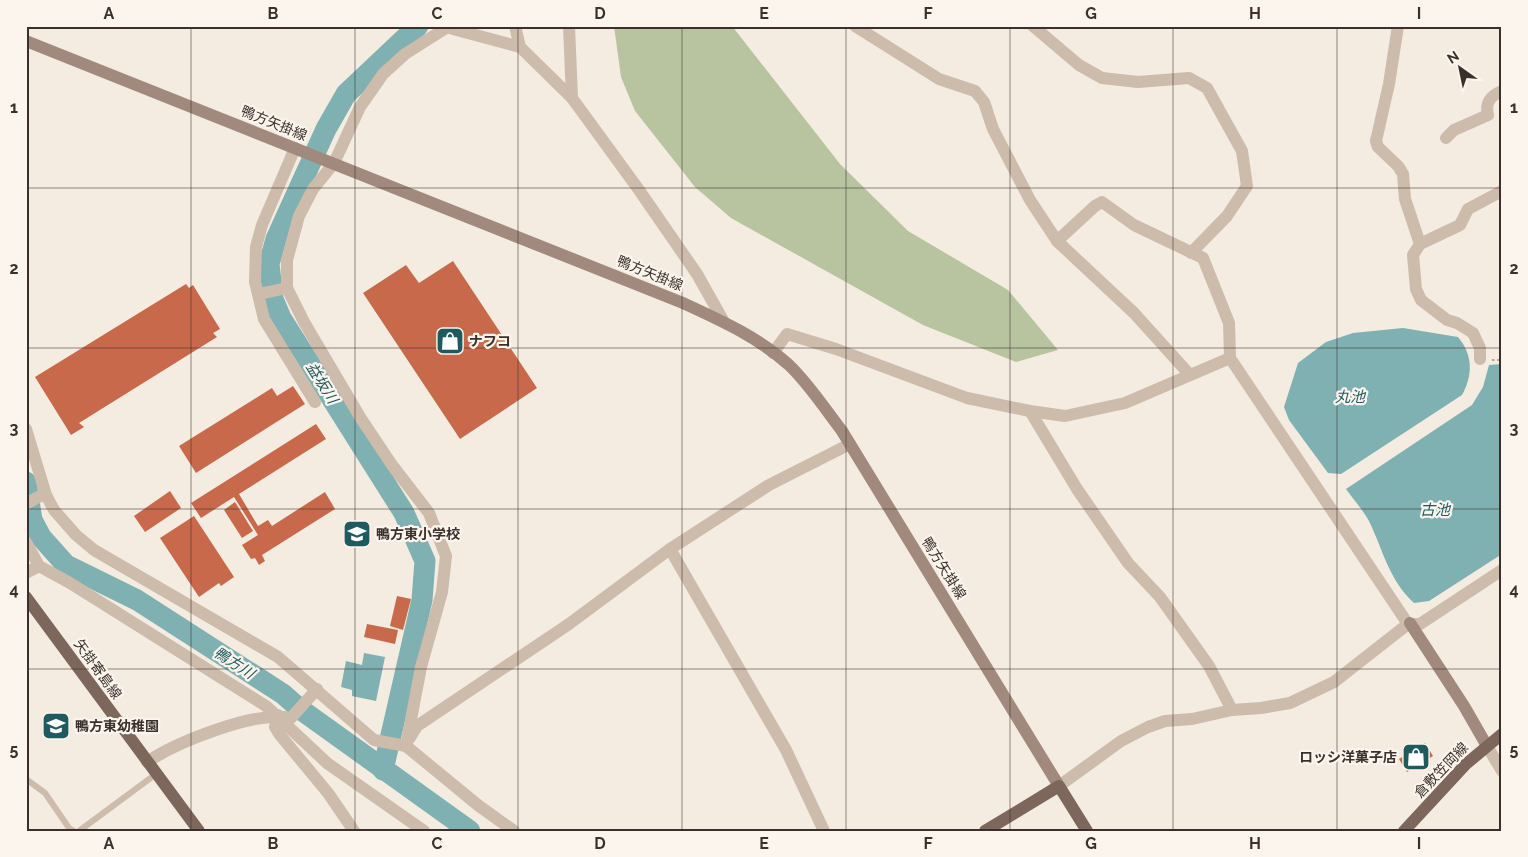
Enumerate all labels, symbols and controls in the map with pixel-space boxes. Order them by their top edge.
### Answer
text: A [104,4,115,23]
text: B [268,4,279,23]
text: C [432,4,443,23]
text: D [594,4,606,23]
text: E [759,4,769,23]
text: F [923,4,933,23]
text: G [1085,4,1097,23]
text: H [1249,4,1261,23]
text: I [1417,4,1421,23]
north arrow [1436,42,1486,92]
text: N [1444,47,1462,67]
text: 1 [10,98,18,117]
text: 1 [1510,98,1518,117]
street label: 鴨方矢掛線 [239,102,309,144]
street label: 鴨方矢掛線 [615,252,685,294]
text: 2 [9,259,19,278]
text: 2 [1509,259,1519,278]
shop icon: ナフコ [435,326,465,356]
place label: ナフコ [469,333,511,349]
water label: 益坂川 [302,359,343,409]
water label: 丸池 [1335,388,1367,406]
text: 3 [10,419,19,438]
text: 3 [1510,419,1519,438]
water label: 古池 [1420,501,1452,519]
school or university icon: 鴨方東小学校 [342,519,372,549]
place label: 鴨方東小学校 [376,526,460,542]
street label: 鴨方矢掛線 [919,534,969,602]
text: 4 [9,580,19,599]
text: 4 [1509,580,1519,599]
street label: 矢掛寄島線 [71,636,125,702]
water label: 鴨方川 [210,643,259,684]
school or university icon: 鴨方東幼稚園 [41,711,71,741]
place label: 鴨方東幼稚園 [75,718,159,734]
street label: 倉敷笠岡線 [1411,739,1471,801]
text: 5 [10,740,19,759]
text: 5 [1510,740,1519,759]
shop icon: ロッシ洋菓子店 [1401,742,1431,772]
place label: ロッシ洋菓子店 [1299,749,1397,765]
text: A [104,834,115,853]
text: B [268,834,279,853]
text: C [432,834,443,853]
text: D [594,834,606,853]
text: E [759,834,769,853]
text: F [923,834,933,853]
text: G [1085,834,1097,853]
text: H [1249,834,1261,853]
text: I [1417,834,1421,853]

